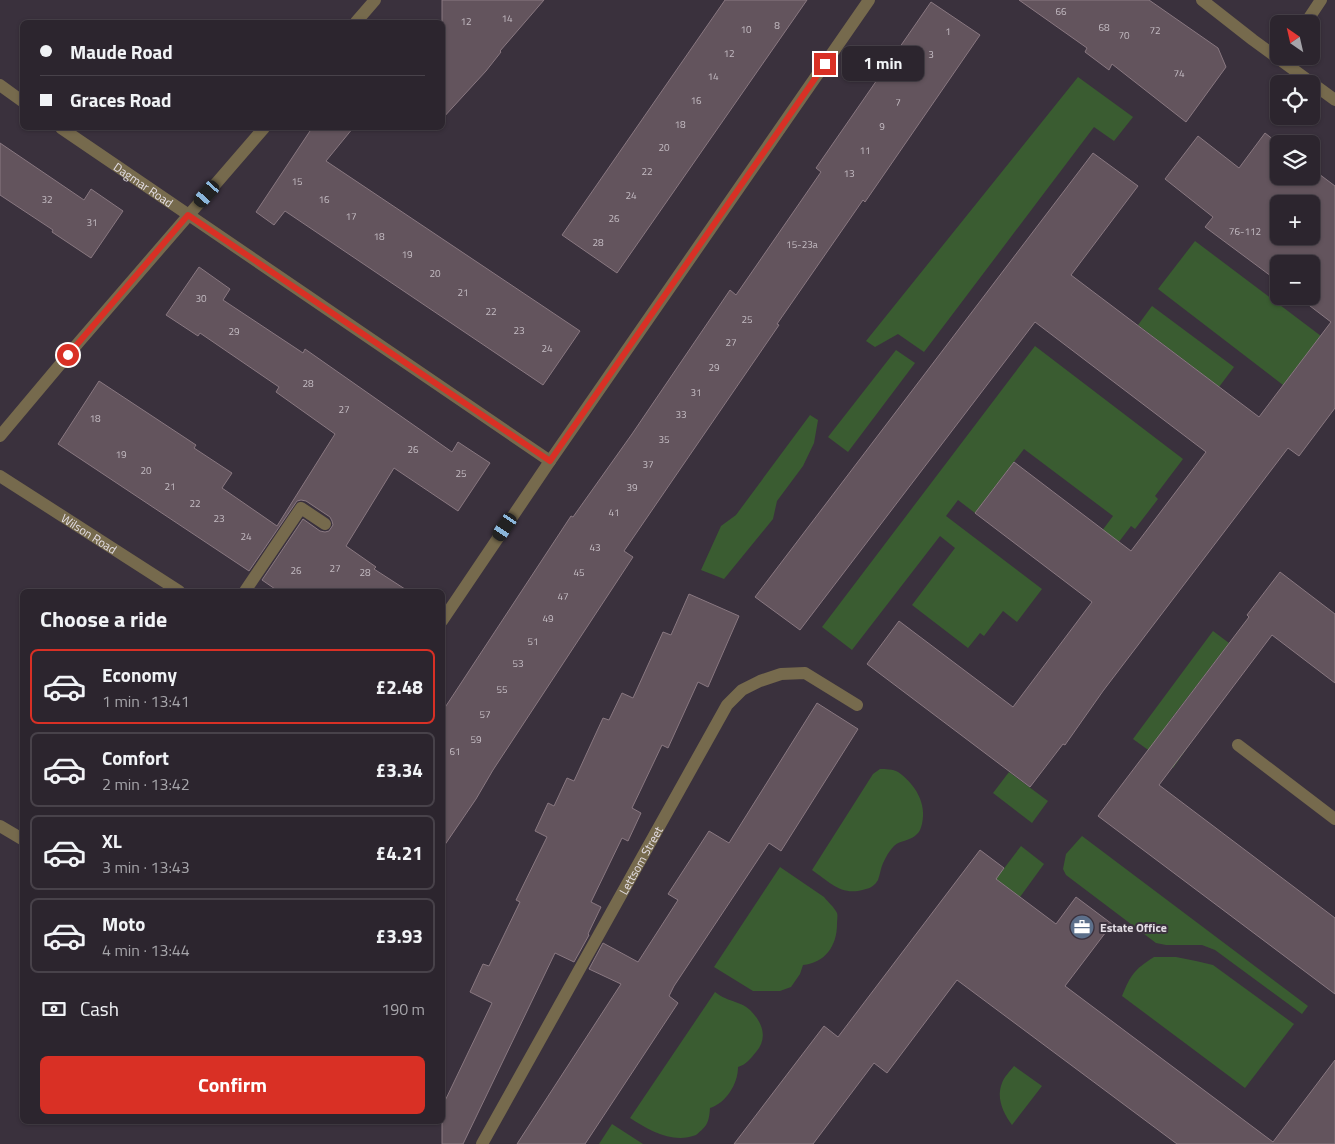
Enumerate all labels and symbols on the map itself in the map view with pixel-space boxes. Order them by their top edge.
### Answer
house number: 66 [1055,4,1067,19]
house number: 14 [501,11,513,26]
house number: 12 [460,14,472,29]
north arrow [1270,15,1320,65]
house number: 8 [774,18,780,33]
house number: 68 [1098,20,1110,35]
house number: 10 [740,22,752,37]
house number: 72 [1149,23,1161,38]
house number: 1 [945,24,951,39]
house number: 70 [1118,28,1130,43]
house number: 12 [723,46,735,61]
callout: 1 min [842,46,925,82]
house number: 3 [928,47,934,62]
route end [814,53,836,75]
house number: 74 [1173,66,1185,81]
house number: 14 [707,69,719,84]
house number: 16 [690,93,702,108]
house number: 7 [895,95,901,110]
house number: 18 [674,117,686,132]
house number: 9 [879,119,885,134]
house number: 20 [658,140,670,155]
house number: 11 [859,143,871,158]
street label: Dagmar Road [110,157,177,212]
house number: 22 [641,164,653,179]
house number: 13 [843,166,855,181]
house number: 15 [291,174,303,189]
car [191,178,222,210]
house number: 24 [625,188,637,203]
house number: 32 [41,192,53,207]
house number: 16 [318,192,330,207]
house number: 17 [345,209,357,224]
house number: 26 [608,211,620,226]
house number: 31 [86,215,98,230]
house number: 76-112 [1229,224,1261,239]
house number: 18 [373,229,385,244]
house number: 28 [592,235,604,250]
house number: 15-23a [786,237,818,252]
house number: 19 [401,247,413,262]
house number: 20 [429,266,441,281]
house number: 21 [457,285,469,300]
house number: 30 [195,291,207,306]
house number: 22 [485,304,497,319]
house number: 25 [741,312,753,327]
house number: 23 [513,323,525,338]
house number: 29 [228,324,240,339]
house number: 27 [725,335,737,350]
house number: 24 [541,341,553,356]
route start [57,344,79,366]
house number: 29 [708,360,720,375]
house number: 28 [302,376,314,391]
house number: 31 [690,385,702,400]
house number: 27 [338,402,350,417]
house number: 33 [675,407,687,422]
house number: 18 [89,411,101,426]
house number: 35 [658,432,670,447]
house number: 26 [407,442,419,457]
house number: 19 [115,447,127,462]
house number: 37 [642,457,654,472]
house number: 20 [140,463,152,478]
house number: 25 [455,466,467,481]
house number: 21 [164,479,176,494]
house number: 39 [626,480,638,495]
house number: 22 [189,496,201,511]
house number: 41 [608,505,620,520]
street label: Wilson Road [57,508,121,558]
car [490,510,519,544]
house number: 23 [213,511,225,526]
house number: 24 [240,529,252,544]
house number: 43 [589,540,601,555]
house number: 27 [329,561,341,576]
house number: 26 [290,563,302,578]
house number: 28 [359,565,371,580]
house number: 45 [573,565,585,580]
house number: 47 [557,589,569,604]
house number: 49 [542,611,554,626]
house number: 51 [527,634,539,649]
house number: 53 [512,656,524,671]
house number: 55 [496,682,508,697]
house number: 57 [479,707,491,722]
house number: 59 [470,732,482,747]
house number: 61 [449,744,461,759]
street label: Lettsom Street [614,822,668,898]
office icon: Estate Office [1069,914,1095,940]
place label: Estate Office [1100,918,1167,937]

